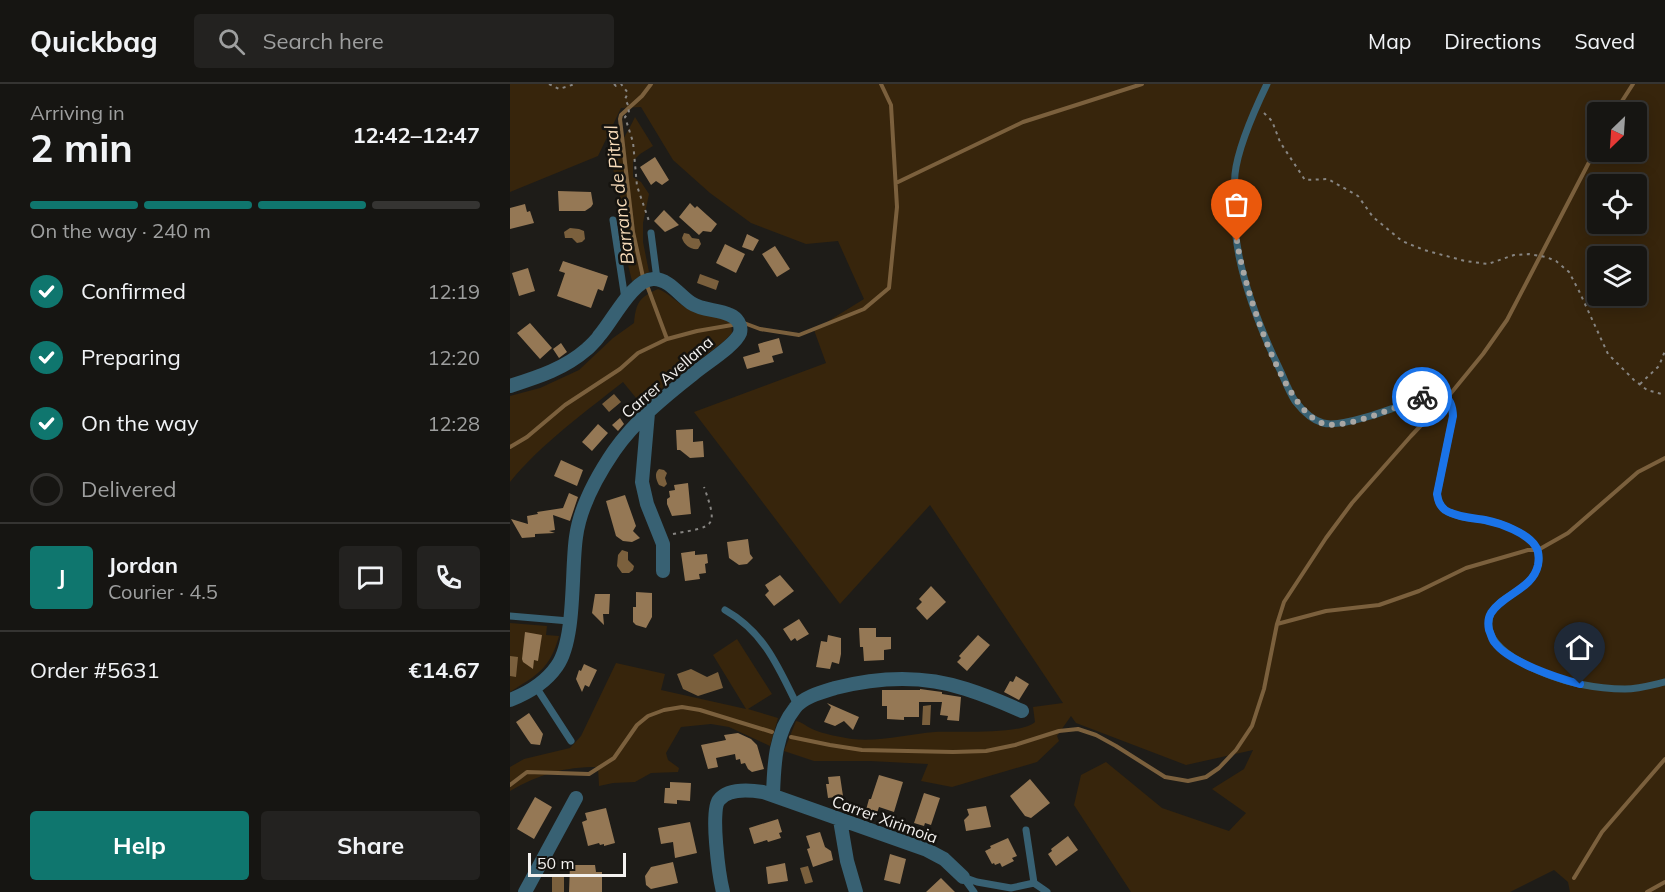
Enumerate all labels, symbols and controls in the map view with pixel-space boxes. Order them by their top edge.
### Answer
search box [194,14,614,68]
text: Quickbag [30,24,158,59]
icon: search [215,25,248,58]
text: Search here [263,27,384,55]
text: Map [1368,28,1411,54]
text: Directions [1444,28,1541,54]
text: Saved [1574,28,1635,54]
text: Arriving in [30,100,125,125]
north arrow [1587,102,1647,162]
map controls [1587,102,1647,306]
text: 12:42–12:47 [352,121,480,149]
text: 2 min [30,123,133,172]
water label: Barranc de Pitral [599,123,639,266]
button: locate [1587,174,1647,234]
pin [1211,179,1262,241]
icon: bag [1220,188,1253,221]
text: On the way · 240 m [30,218,211,243]
button: layers [1587,246,1647,306]
icon: check [30,275,63,308]
text: Confirmed [81,277,186,305]
text: 12:19 [427,279,480,304]
street label: Carrer Avellana [617,332,717,422]
icon: check [30,341,63,374]
text: Preparing [81,343,181,371]
text: 12:20 [427,345,480,370]
courier [1392,367,1452,427]
icon: bike [1406,381,1439,414]
icon: check [30,407,63,440]
text: On the way [81,409,199,437]
text: 12:28 [427,411,480,436]
text: Delivered [81,475,176,503]
button: chat [339,546,402,609]
button: phone [417,546,480,609]
text: Jordan [108,551,178,579]
text: J [58,563,65,591]
text: Courier · 4.5 [108,579,218,604]
pin [1554,622,1605,684]
icon: home [1563,631,1596,664]
text: Order #5631 [30,656,160,684]
text: €14.67 [409,656,480,684]
street label: Carrer Xirimoia [829,791,941,847]
button: Help [30,811,249,880]
button: Share [261,811,480,880]
scale bar [528,850,626,878]
text: 50 m [537,853,574,873]

